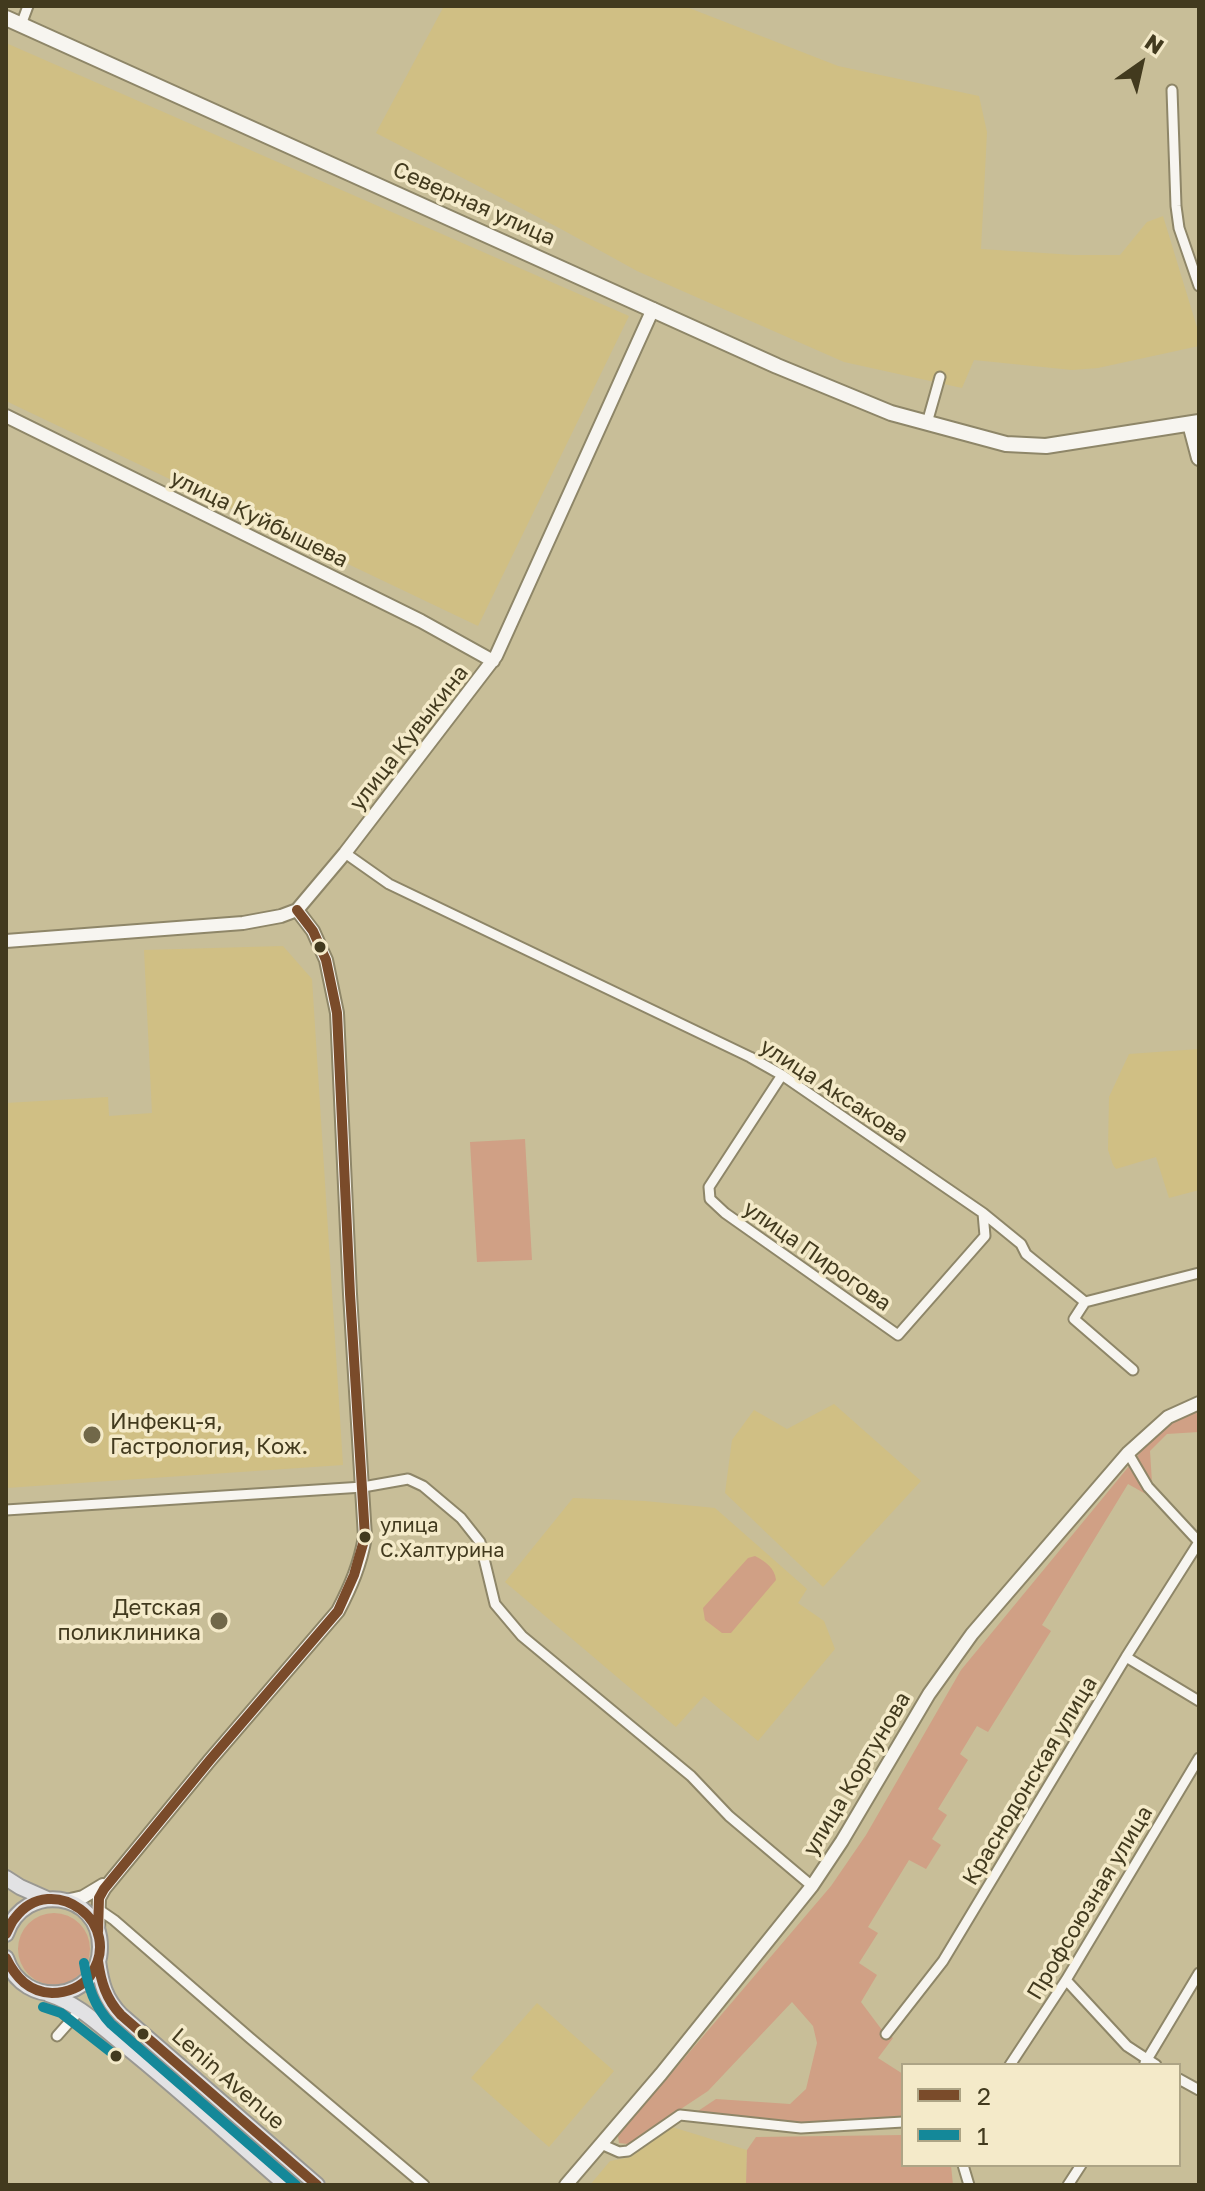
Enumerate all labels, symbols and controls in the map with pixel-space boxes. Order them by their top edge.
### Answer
north arrow [1101,24,1181,104]
text: N [1140,28,1169,60]
street label: Северная улица [389,156,559,252]
street label: улица Куйбышева [166,464,352,574]
street label: улица Кувыкина [344,660,474,816]
unlabelled marker [312,939,328,955]
street label: улица Аксакова [755,1033,913,1149]
street label: улица Пирогова [738,1195,896,1317]
place label: Инфекц-я, Гастрология, Кож. [110,1409,308,1460]
marker: Инфекц-я, Гастрология, Кож. [81,1424,103,1446]
place label: улица С.Халтурина [380,1514,505,1561]
marker: улица С.Халтурина [357,1529,373,1545]
place label: Детская поликлиника [57,1595,201,1646]
marker: Детская поликлиника [208,1610,230,1632]
street label: Краснодонская улица [957,1672,1103,1890]
street label: улица Кортунова [798,1687,916,1861]
street label: Профсоюзная улица [1022,1801,1158,2005]
street label: Lenin Avenue [166,2023,290,2135]
unlabelled marker [135,2026,151,2042]
unlabelled marker [108,2048,124,2064]
legend [901,2063,1181,2167]
text: 2 [977,2081,991,2110]
text: 1 [977,2121,989,2150]

